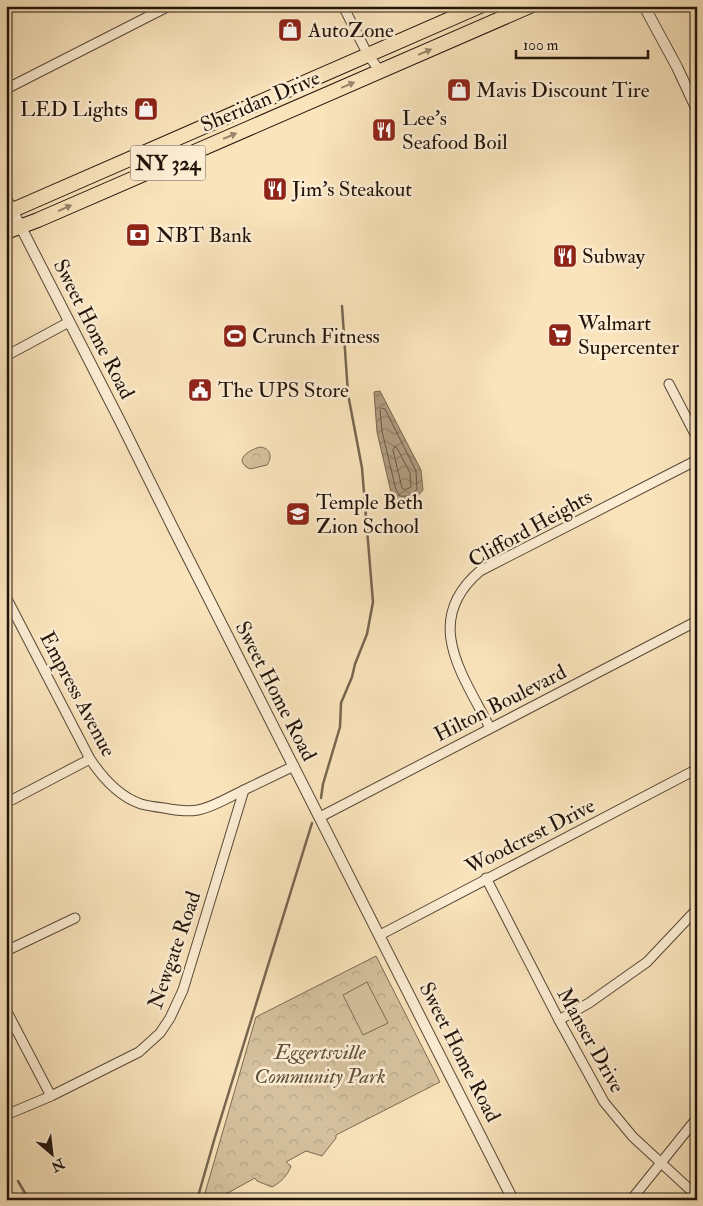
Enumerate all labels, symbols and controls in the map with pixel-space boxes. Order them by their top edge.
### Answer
shop icon: AutoZone [277,17,303,43]
place label: AutoZone [307,17,394,44]
scale bar [516,28,648,60]
text: 100 m [523,36,559,55]
one-way arrow [418,47,432,55]
street label: Sheridan Drive [196,64,324,139]
shop icon: Mavis Discount Tire [446,77,472,103]
place label: Mavis Discount Tire [476,77,650,104]
one-way arrow [341,80,355,88]
place label: LED Lights [20,96,128,123]
shop icon: LED Lights [133,96,159,122]
place label: Lee's Seafood Boil [402,105,508,156]
restaurant icon: Lee's Seafood Boil [371,117,397,143]
one-way arrow [223,131,237,139]
road number: NY 324 [130,146,206,180]
restaurant icon: Jim's Steakout [262,176,288,202]
place label: Jim's Steakout [291,176,412,203]
one-way arrow [58,203,72,211]
bank icon: NBT Bank [125,222,151,248]
place label: NBT Bank [156,222,252,249]
restaurant icon: Subway [552,243,578,269]
place label: Subway [582,243,646,270]
street label: Sweet Home Road [47,255,141,404]
place label: Walmart Supercenter [577,310,679,361]
supermarket icon: Walmart Supercenter [547,322,573,348]
sports icon: Crunch Fitness [222,323,248,349]
place label: Crunch Fitness [252,323,380,350]
public building icon: The UPS Store [187,377,213,403]
place label: The UPS Store [218,377,349,404]
street label: Clifford Heights [464,483,597,574]
place label: Temple Beth Zion School [316,489,423,540]
school or university icon: Temple Beth Zion School [285,501,311,527]
street label: Sweet Home Road [229,617,323,766]
street label: Empress Avenue [33,627,122,762]
street label: Hilton Boulevard [430,658,571,748]
street label: Woodcrest Drive [460,792,600,881]
street label: Newgate Road [142,887,207,1013]
street label: Sweet Home Road [413,978,507,1127]
street label: Manser Drive [551,983,631,1098]
park label: Eggertsville Community Park [254,1039,386,1090]
north arrow [28,1128,78,1178]
text: N [48,1154,68,1176]

